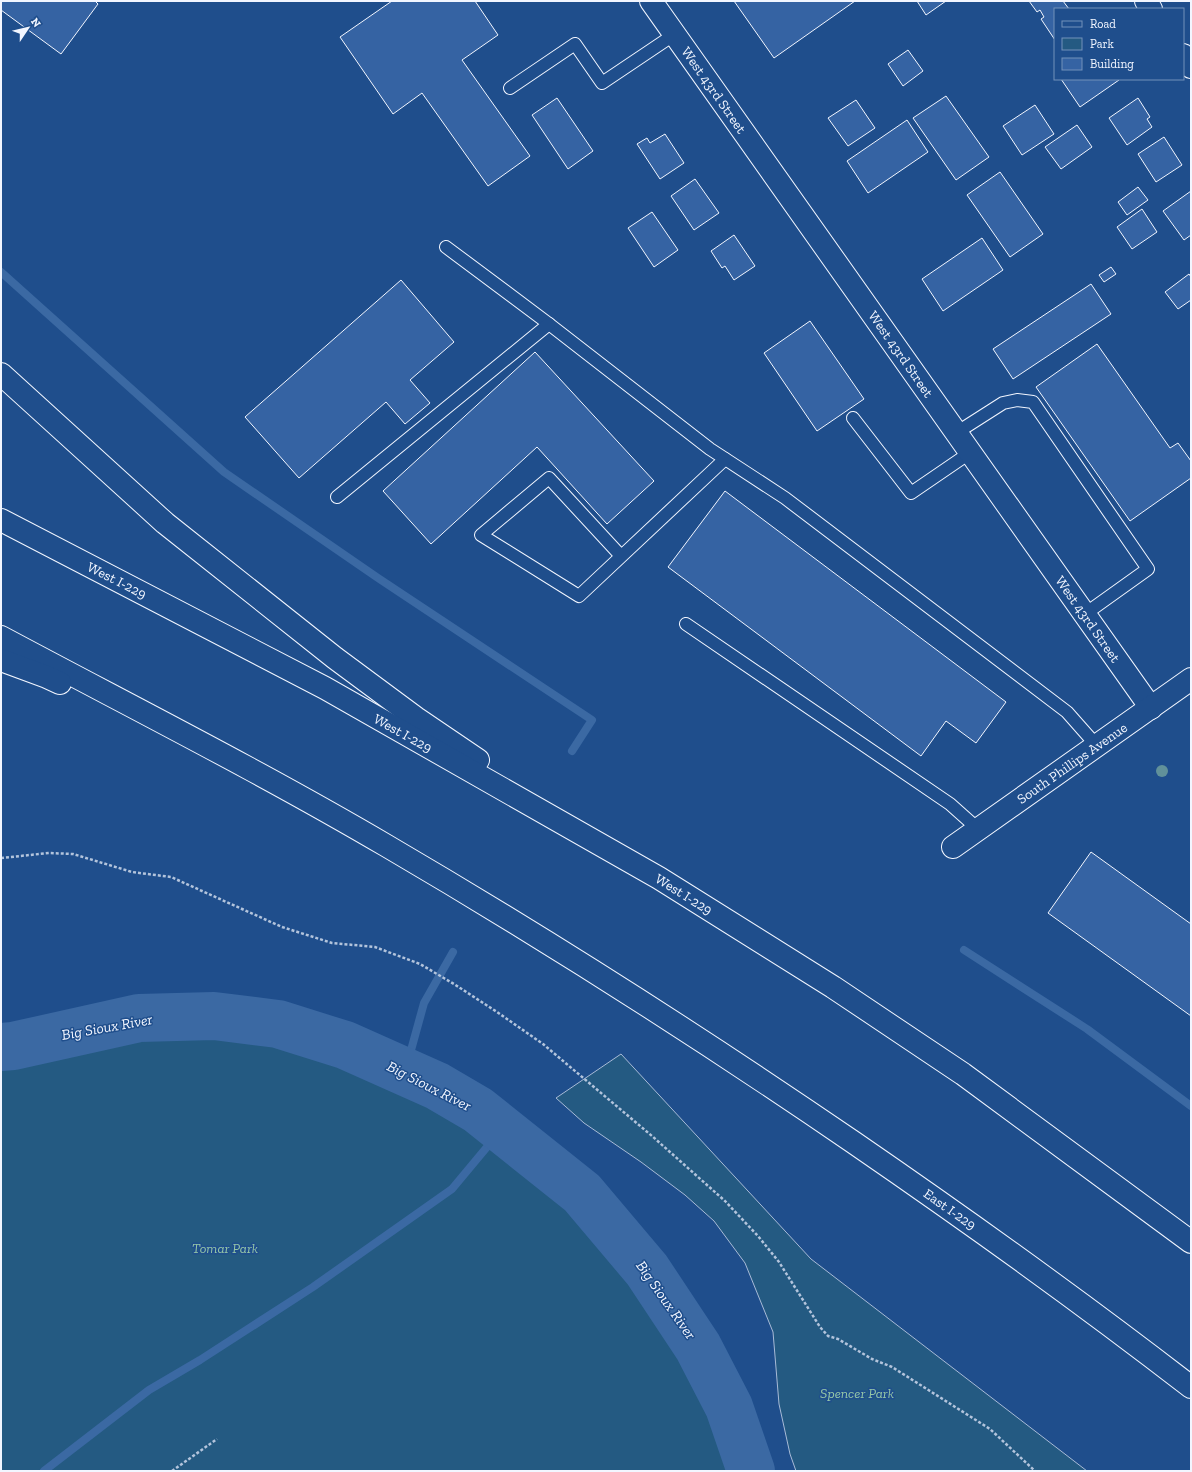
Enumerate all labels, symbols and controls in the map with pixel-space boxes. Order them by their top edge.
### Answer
north arrow [8,8,48,48]
legend [1054,8,1184,80]
text: N [28,15,44,30]
text: Road [1090,17,1116,31]
text: Park [1090,37,1115,51]
street label: West 43rd Street [678,44,750,137]
text: Building [1090,57,1134,71]
street label: West 43rd Street [865,308,937,401]
street label: West I-229 [84,558,149,603]
street label: West 43rd Street [1052,573,1124,666]
street label: West I-229 [371,710,435,756]
street label: South Phillips Avenue [1014,719,1131,808]
street label: West I-229 [652,870,715,919]
water label: Big Sioux River [60,1010,155,1044]
water label: Big Sioux River [384,1057,475,1115]
street label: East I-229 [920,1185,979,1234]
park label: Tomar Park [192,1240,258,1257]
water label: Big Sioux River [632,1257,700,1344]
park label: Spencer Park [820,1385,894,1402]

